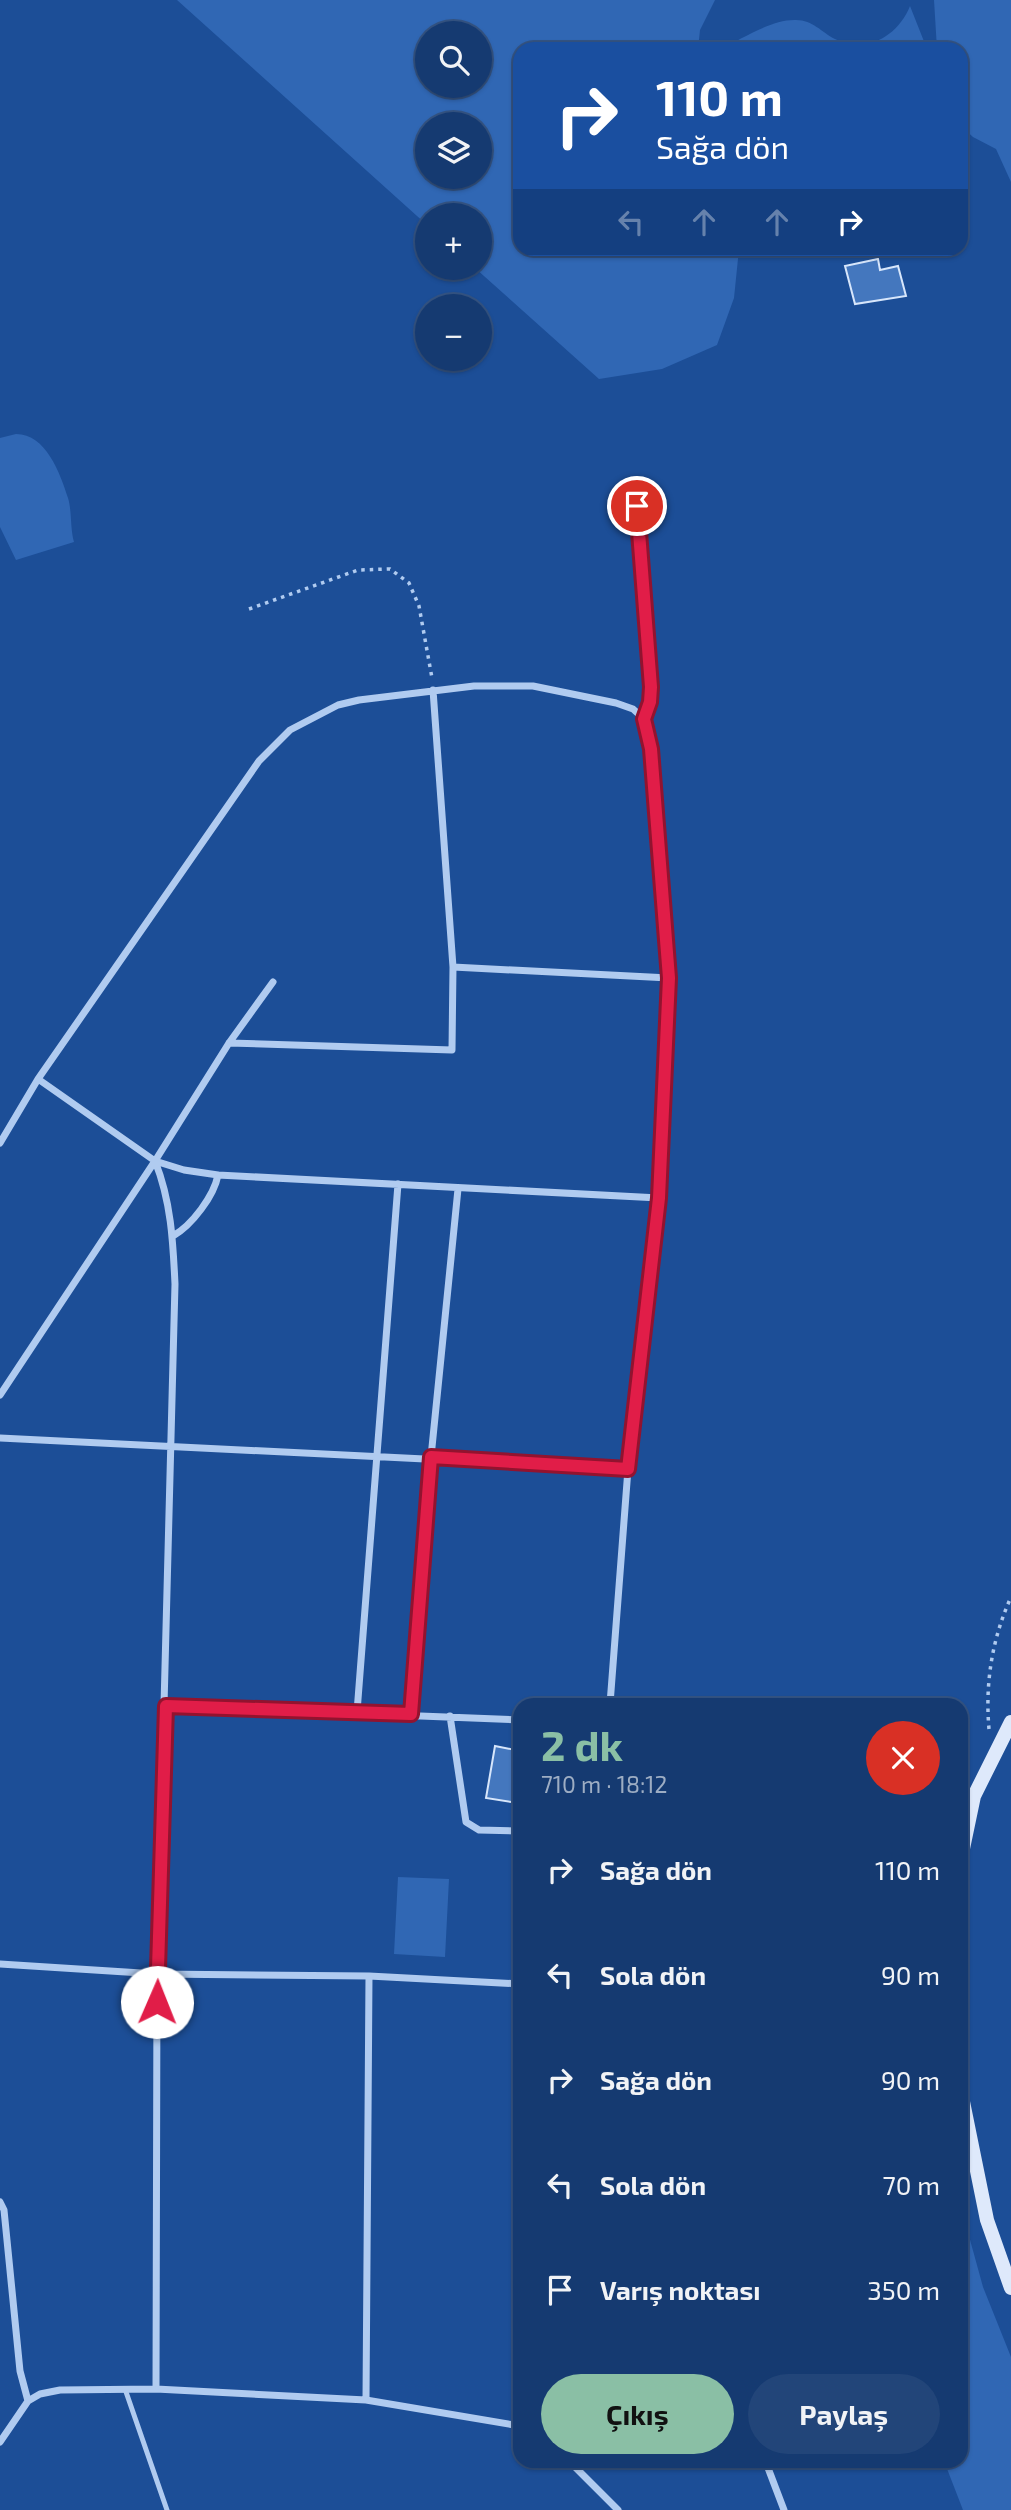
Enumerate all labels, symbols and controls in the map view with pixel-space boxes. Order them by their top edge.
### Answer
map controls [415,21,492,371]
button: search [415,21,492,98]
text: 110 m [656,67,783,126]
icon: right [541,70,632,161]
button: layers [415,112,492,189]
text: Sağa dön [656,127,789,165]
button: + [415,203,492,280]
icon: left [612,203,650,241]
icon: ahead [685,203,723,241]
icon: ahead [758,203,796,241]
icon: right [831,203,869,241]
button: − [415,294,492,371]
pin [607,476,667,536]
icon: arrive [618,487,656,525]
text: 2 dk [541,1719,623,1769]
button: close [866,1721,940,1795]
text: 710 m · 18:12 [541,1770,667,1798]
icon: right [541,1851,579,1889]
text: Sağa dön [600,1854,712,1885]
text: 110 m [875,1854,940,1885]
icon: left [541,1956,579,1994]
text: Sola dön [600,1959,706,1990]
text: 90 m [881,1959,940,1990]
position arrow [120,1965,194,2039]
icon: right [541,2061,579,2099]
text: Sağa dön [600,2064,712,2095]
text: 90 m [881,2064,940,2095]
icon: left [541,2166,579,2204]
text: Sola dön [600,2169,706,2200]
text: 70 m [882,2169,940,2200]
icon: arrive [541,2271,579,2309]
text: Varış noktası [600,2274,760,2305]
text: 350 m [867,2274,940,2305]
button: Çıkış [541,2374,734,2454]
button: Paylaş [748,2374,940,2454]

